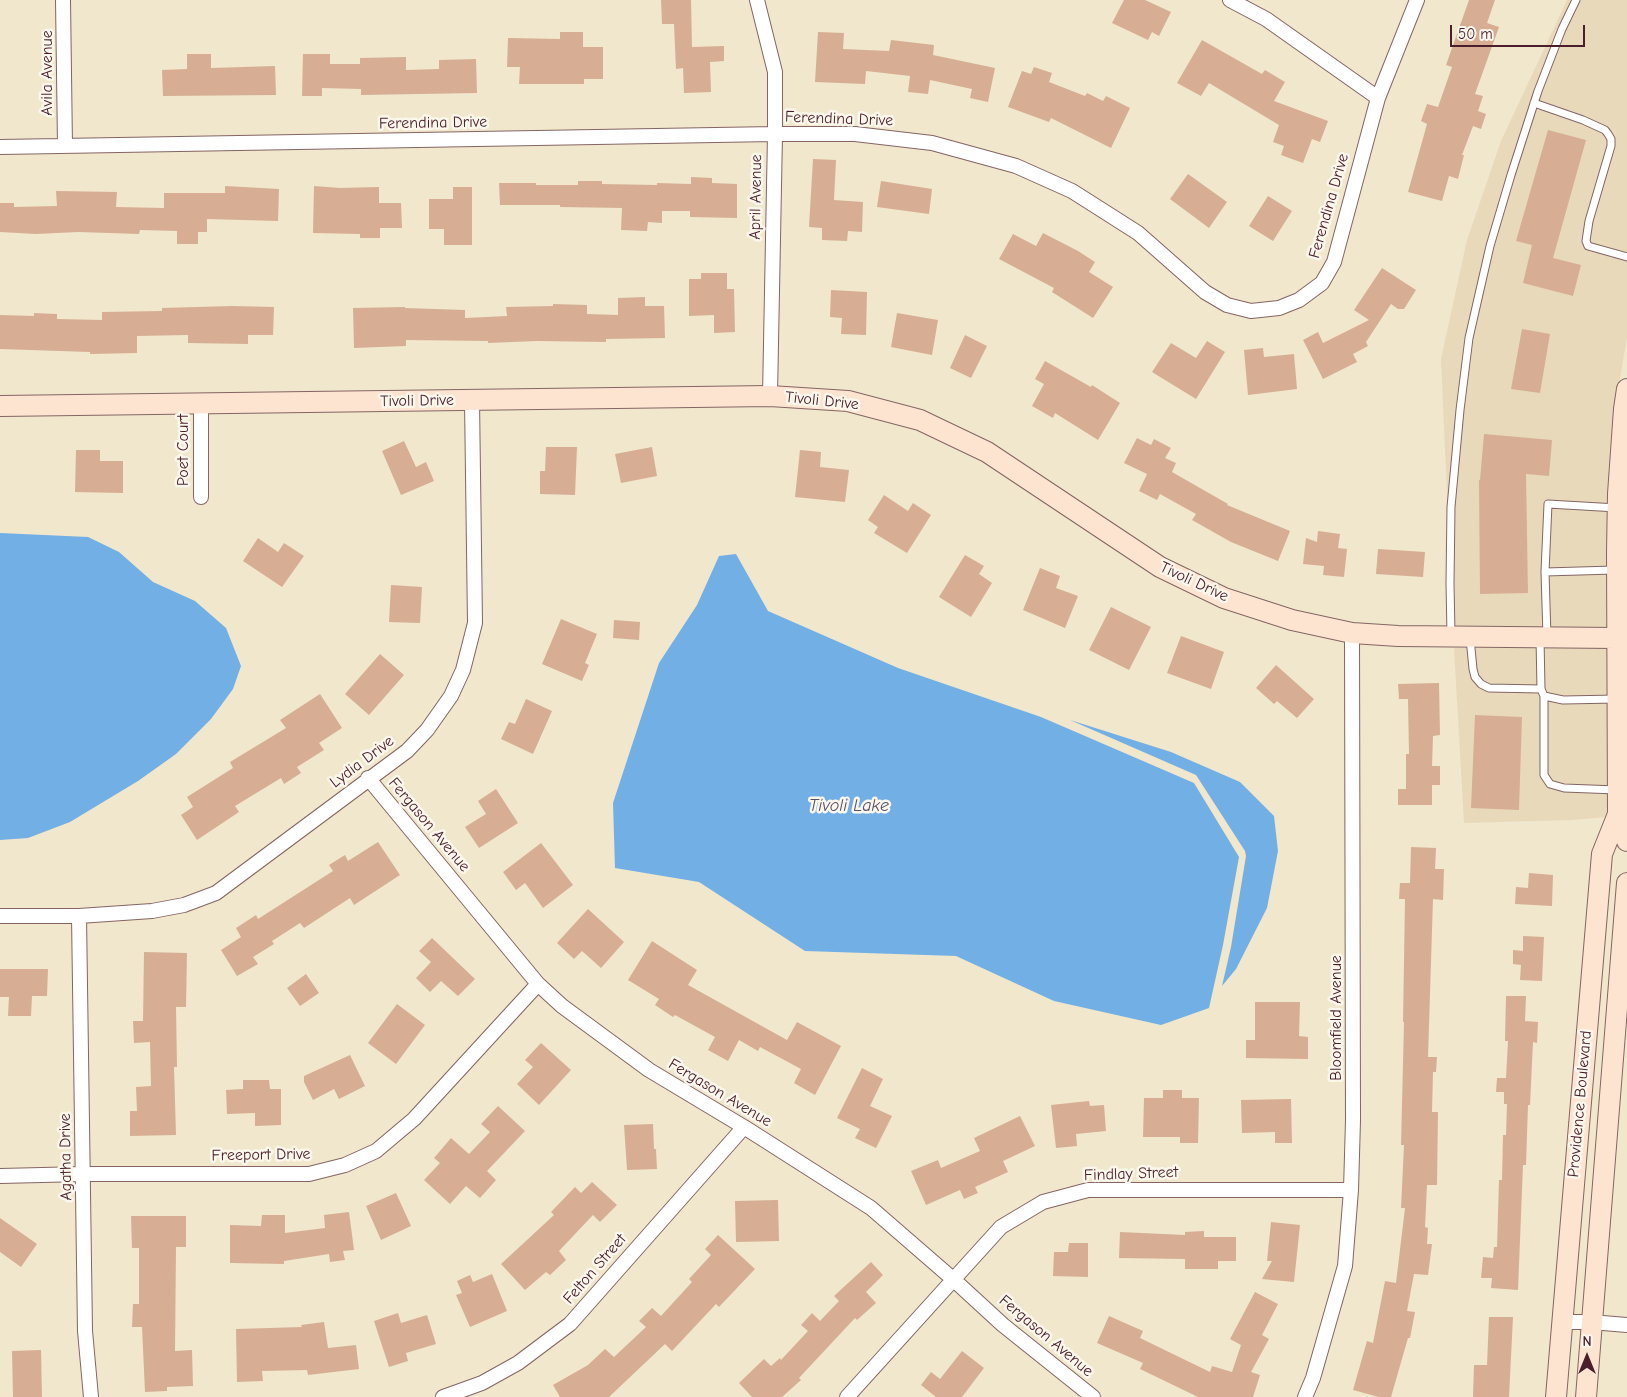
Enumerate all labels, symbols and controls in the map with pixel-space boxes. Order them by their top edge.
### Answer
scale bar [1452,15,1587,47]
text: 50 m [1458,25,1493,43]
street label: Avila Avenue [37,30,57,116]
street label: Ferendina Drive [785,108,893,130]
street label: Ferendina Drive [379,112,487,134]
street label: Ferendina Drive [1305,151,1353,261]
street label: April Avenue [746,154,766,240]
street label: Tivoli Drive [784,388,860,414]
street label: Tivoli Drive [380,391,454,411]
street label: Poet Court [173,414,193,486]
street label: Tivoli Drive [1157,558,1231,606]
street label: Lydia Drive [326,732,398,792]
street label: Fergason Avenue [384,774,474,876]
water label: Tivoli Lake [809,795,889,817]
street label: Bloomfield Avenue [1326,955,1346,1081]
street label: Providence Boulevard [1564,1030,1596,1178]
street label: Fergason Avenue [665,1055,775,1131]
street label: Agatha Drive [56,1113,76,1201]
street label: Freeport Drive [211,1145,311,1165]
street label: Findlay Street [1083,1163,1179,1185]
street label: Felton Street [559,1230,631,1308]
street label: Fergason Avenue [995,1291,1097,1381]
north arrow [1562,1332,1612,1382]
text: N [1582,1333,1592,1350]

